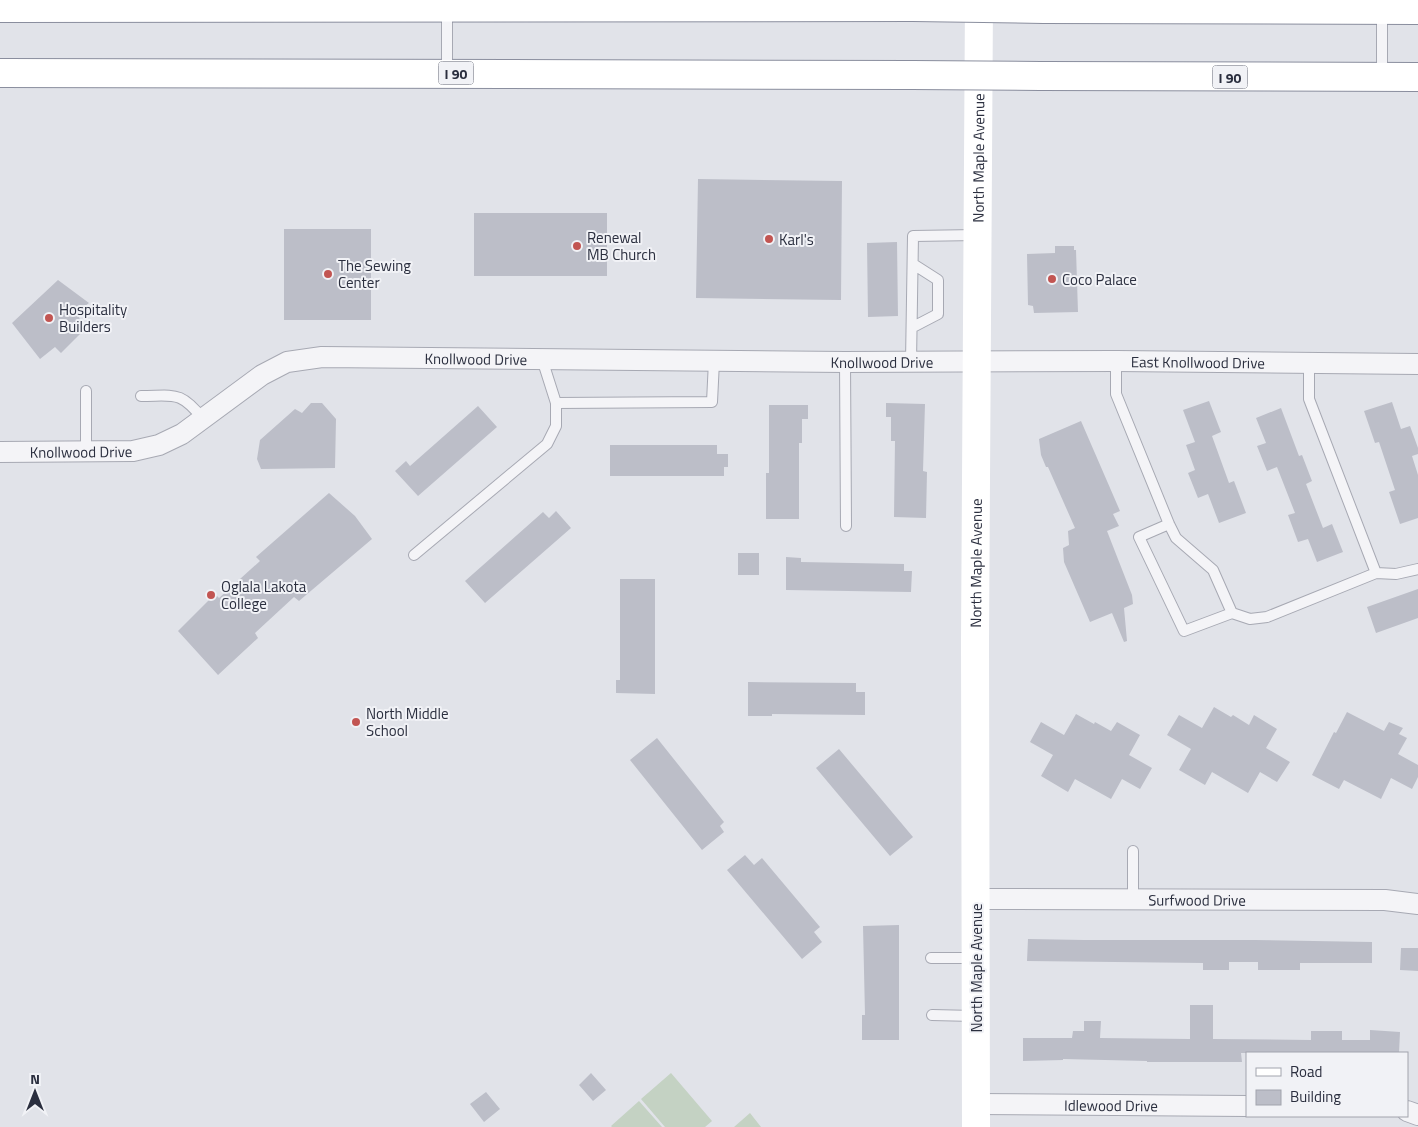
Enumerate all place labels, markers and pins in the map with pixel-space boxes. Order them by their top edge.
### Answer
place label: Renewal MB Church [587,226,656,266]
place label: Karl's [779,228,814,251]
marker: Karl's [763,233,775,245]
marker: Renewal MB Church [571,240,583,252]
place label: The Sewing Center [338,254,411,294]
marker: The Sewing Center [322,268,334,280]
place label: Coco Palace [1062,268,1137,291]
marker: Coco Palace [1046,273,1058,285]
place label: Hospitality Builders [59,298,127,338]
marker: Hospitality Builders [43,312,55,324]
place label: Oglala Lakota College [221,575,307,615]
marker: Oglala Lakota College [205,589,217,601]
place label: North Middle School [366,702,449,742]
marker: North Middle School [350,716,362,728]

